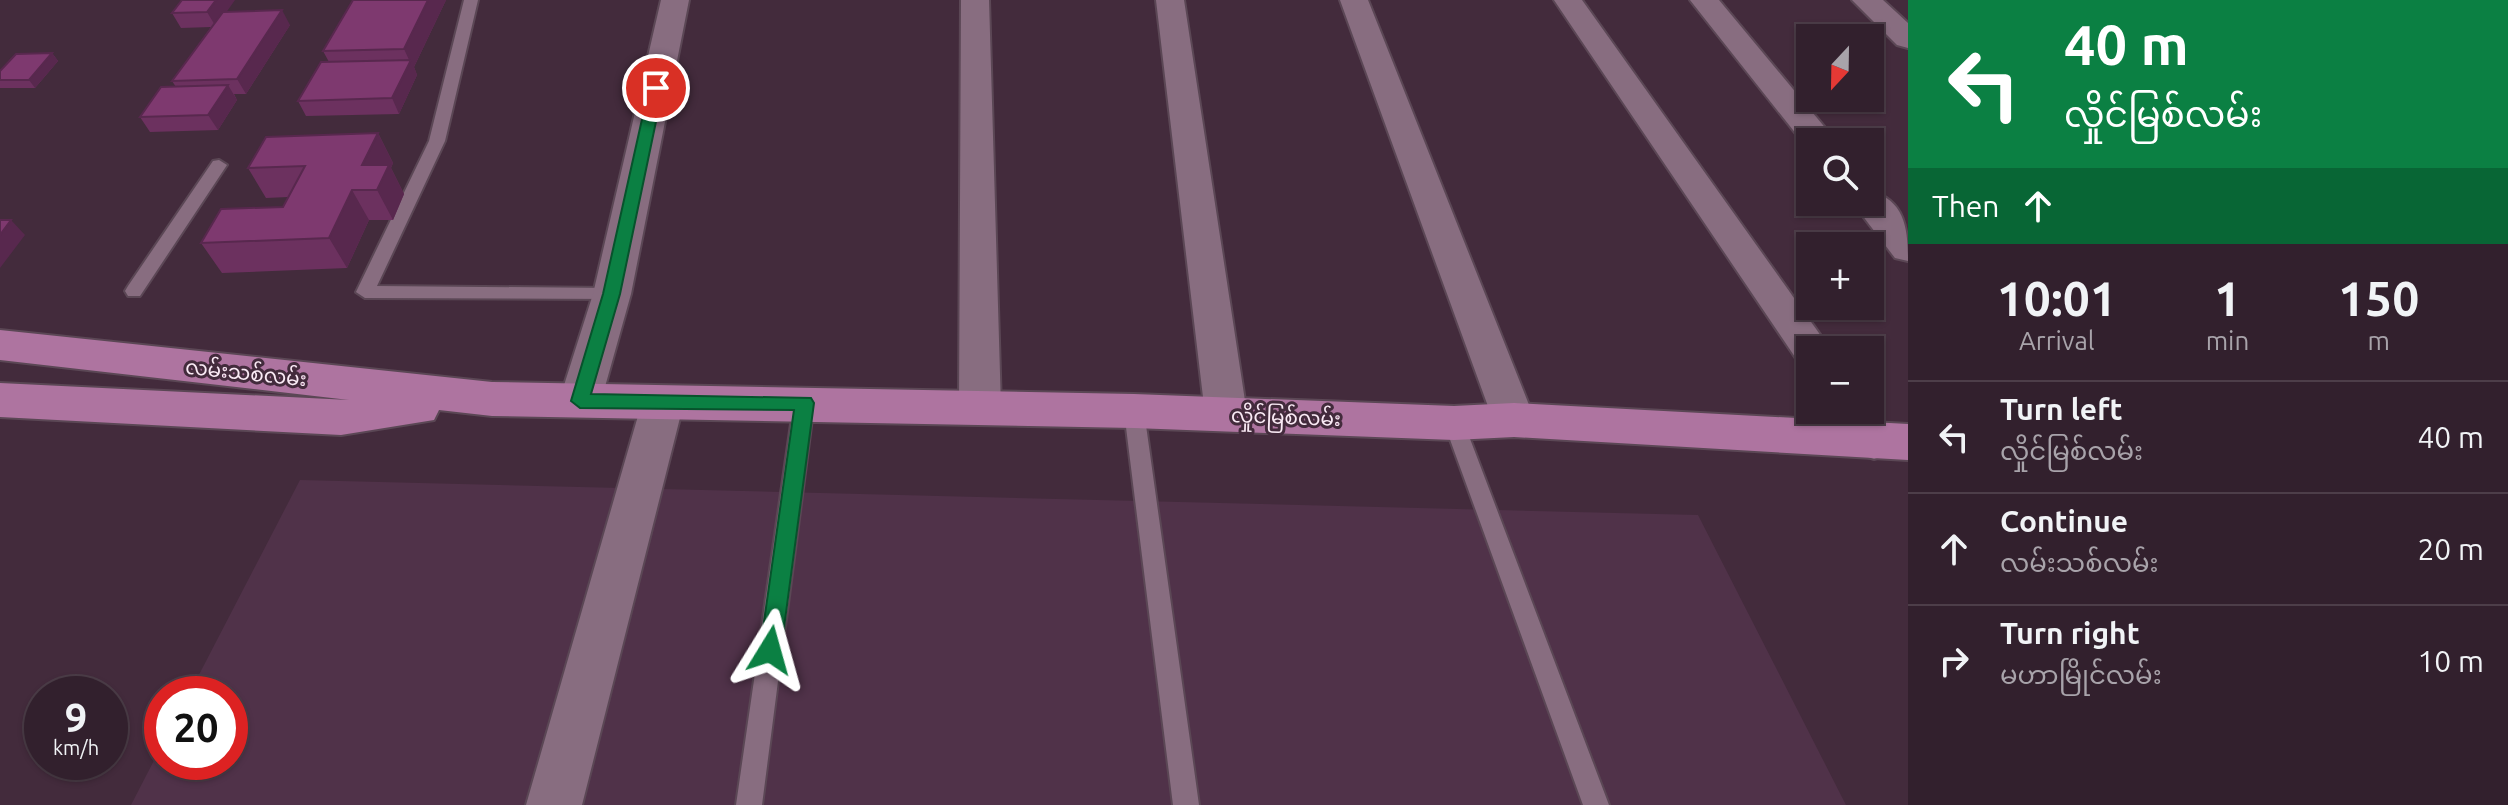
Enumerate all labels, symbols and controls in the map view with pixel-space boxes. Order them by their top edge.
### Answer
text: 40 m [2064,13,2189,76]
north arrow [1796,24,1884,112]
map controls [1796,24,1884,424]
icon: left [1932,32,2036,136]
pin [622,54,690,122]
icon: arrive [634,66,678,110]
text: လှိုင်မြစ်လမ်း [2064,93,2262,134]
button: search [1796,128,1884,216]
icon: ahead [2016,184,2060,228]
text: Then [1932,189,2000,223]
button: + [1796,232,1884,320]
text: 10:01 [1997,271,2117,325]
text: 1 [2214,271,2241,325]
text: 150 [2338,271,2419,325]
text: Arrival [2019,326,2095,355]
text: min [2206,326,2249,355]
text: m [2367,326,2390,355]
button: − [1796,336,1884,424]
street label: လမ်းသစ်လမ်း [184,353,308,390]
text: Turn left [2000,392,2122,426]
street label: လှိုင်မြစ်လမ်း [1230,401,1341,435]
icon: left [1932,415,1976,459]
text: 40 m [2417,420,2484,454]
text: လှိုင်မြစ်လမ်း [2000,436,2143,465]
text: Continue [2000,504,2128,538]
icon: ahead [1932,527,1976,571]
text: 20 m [2417,532,2484,566]
text: လမ်းသစ်လမ်း [2000,548,2159,577]
position arrow [728,608,812,692]
text: Turn right [2000,616,2140,650]
icon: right [1932,639,1976,683]
text: 10 m [2417,644,2484,678]
text: မဟာမြိုင်လမ်း [2000,660,2162,689]
speed limit sign: 20 [144,676,248,780]
text: 9 [65,695,87,740]
text: km/h [53,736,99,759]

